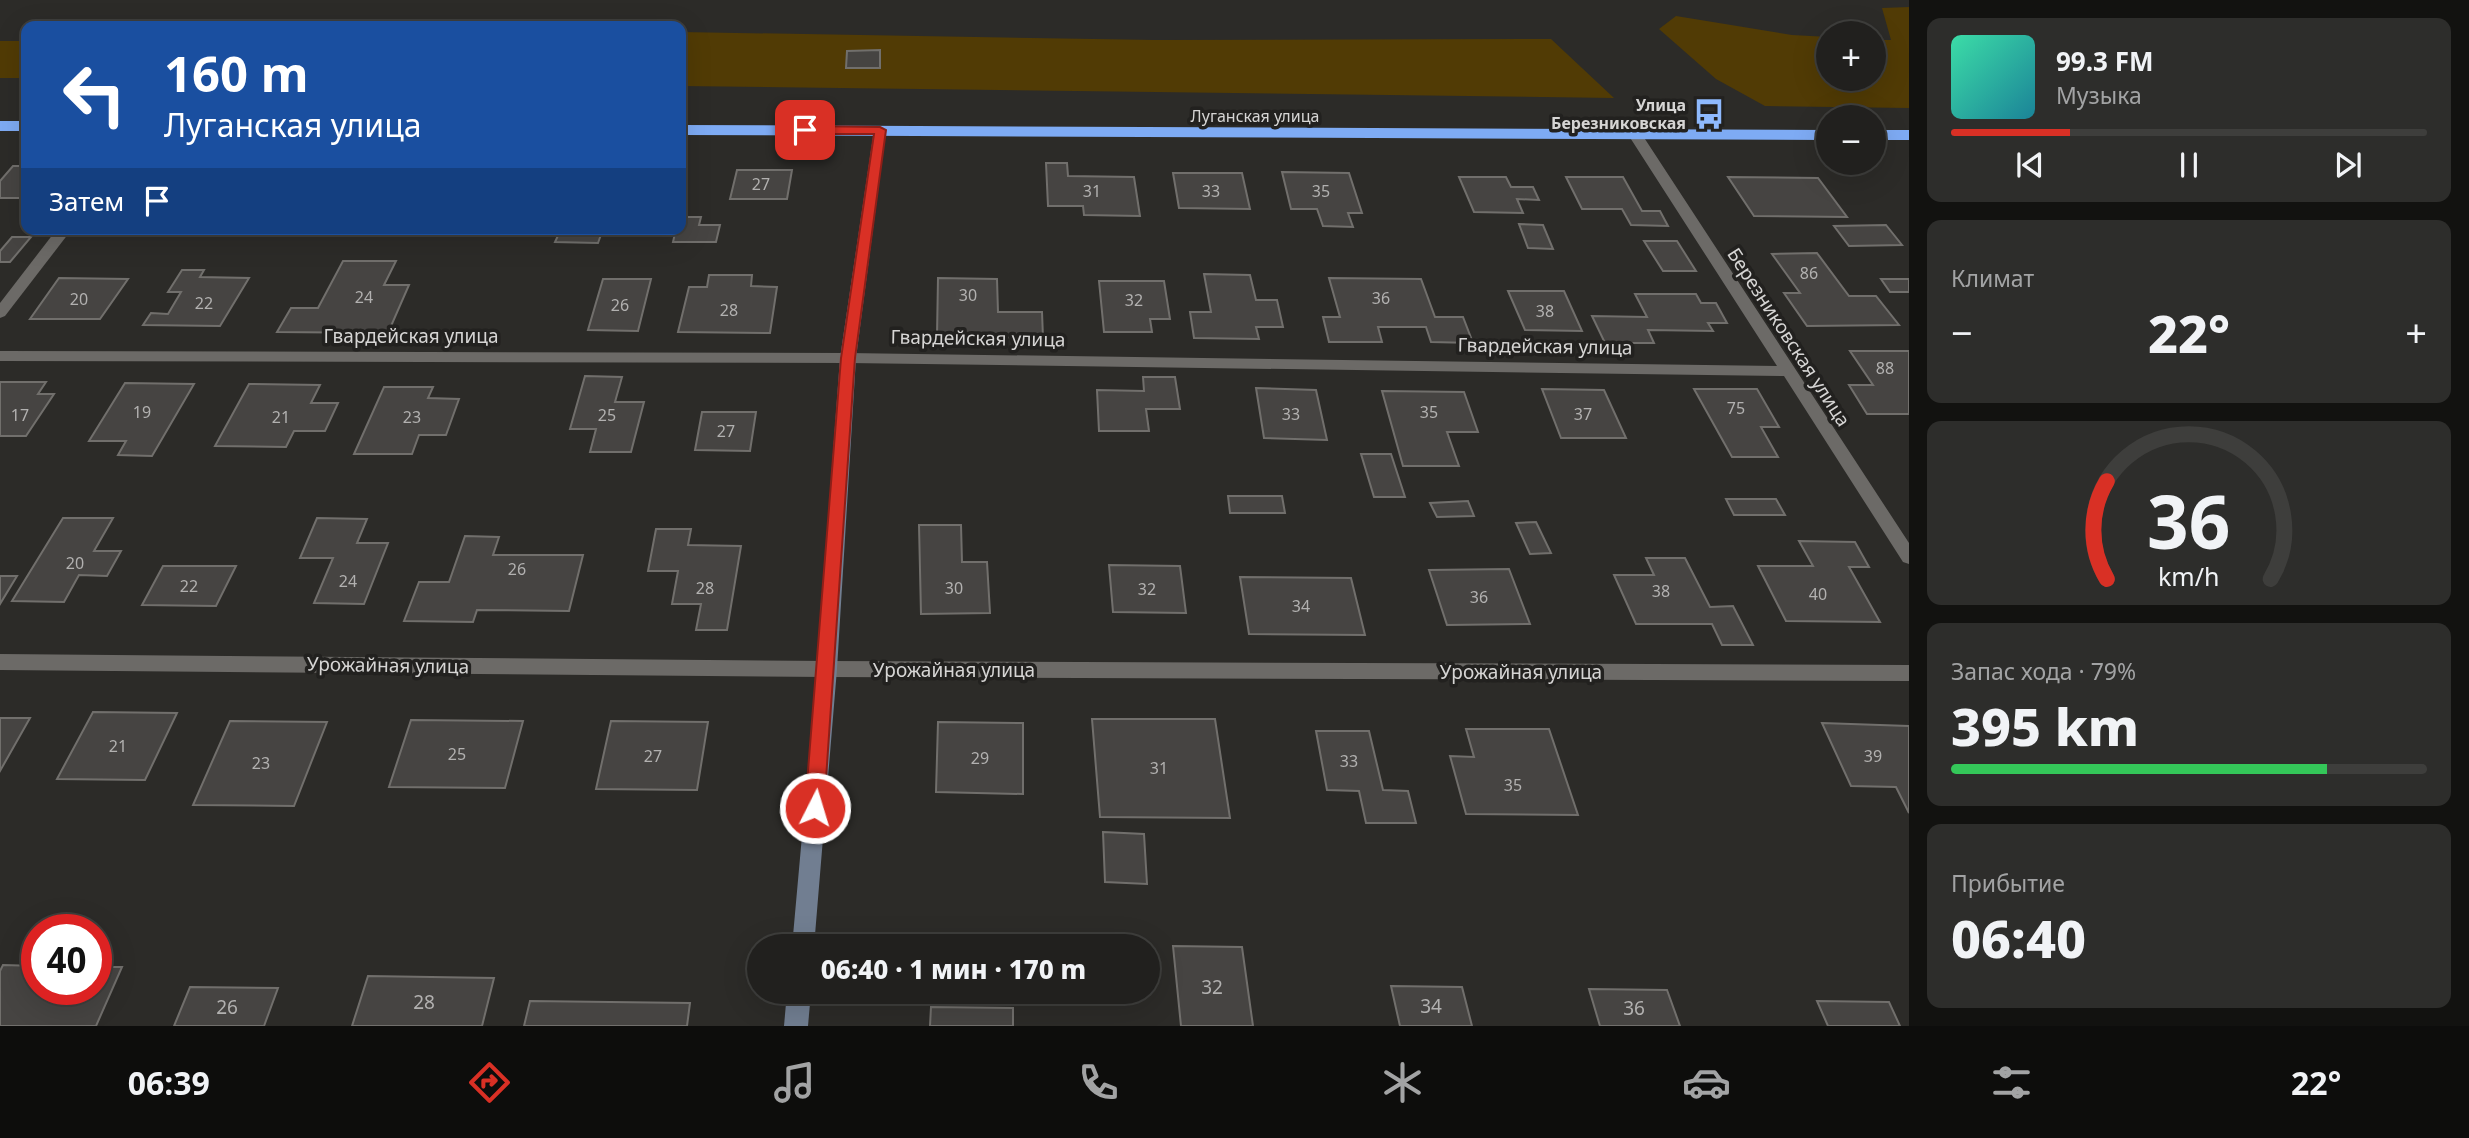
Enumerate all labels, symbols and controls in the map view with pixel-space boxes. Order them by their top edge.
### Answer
map controls [1816,21,1886,175]
button: + [1816,21,1886,91]
text: 160 m [164,40,309,106]
text: 99.3 FM [2056,43,2153,79]
icon: left [49,49,140,140]
text: Музыка [2056,79,2142,111]
place label: Улица Березниковская [1551,94,1686,134]
bus stop icon: Улица Березниковская [1692,97,1726,131]
pin [775,100,835,160]
text: Луганская улица [164,103,422,146]
street label: Луганская улица [1191,105,1319,127]
button: − [1816,105,1886,175]
icon: arrive [786,111,824,149]
icon: previous [2011,146,2049,184]
icon: pause [2170,146,2208,184]
icon: next [2329,146,2367,184]
house number: 27 [752,173,770,195]
house number: 31 [1083,180,1101,202]
house number: 33 [1202,180,1220,202]
house number: 35 [1312,180,1330,202]
icon: arrive [138,182,176,220]
text: Затем [49,183,124,219]
street label: Березниковская улица [1721,243,1857,431]
house number: 86 [1800,262,1818,284]
text: Климат [1951,262,2034,294]
house number: 30 [959,284,977,306]
house number: 24 [355,286,373,308]
house number: 36 [1372,287,1390,309]
house number: 20 [70,288,88,310]
house number: 32 [1125,289,1143,311]
house number: 22 [195,292,213,314]
house number: 26 [611,294,629,316]
text: 22° [2148,297,2230,368]
house number: 28 [720,299,738,321]
house number: 38 [1536,300,1554,322]
text: − [1951,306,1973,358]
text: + [2405,306,2427,358]
street label: Гвардейская улица [324,323,498,349]
street label: Гвардейская улица [890,323,1066,353]
street label: Гвардейская улица [1457,331,1633,361]
house number: 88 [1876,357,1894,379]
house number: 75 [1727,397,1745,419]
house number: 19 [133,401,151,423]
house number: 35 [1420,401,1438,423]
house number: 33 [1282,403,1300,425]
house number: 37 [1574,403,1592,425]
house number: 17 [11,404,29,426]
house number: 25 [598,404,616,426]
house number: 21 [272,406,290,428]
house number: 23 [403,406,421,428]
house number: 27 [717,420,735,442]
text: 36 [2147,471,2231,570]
house number: 20 [66,552,84,574]
house number: 26 [508,558,526,580]
text: km/h [2158,559,2220,593]
house number: 24 [339,570,357,592]
house number: 22 [180,575,198,597]
house number: 28 [696,577,714,599]
house number: 30 [945,577,963,599]
house number: 32 [1138,578,1156,600]
house number: 38 [1652,580,1670,602]
house number: 40 [1809,583,1827,605]
house number: 36 [1470,586,1488,608]
house number: 34 [1292,595,1310,617]
street label: Урожайная улица [307,651,469,679]
text: Запас хода · 79% [1951,655,2136,687]
street label: Урожайная улица [873,657,1035,683]
street label: Урожайная улица [1440,659,1602,685]
text: 395 km [1951,690,2139,761]
house number: 21 [109,735,127,757]
house number: 25 [448,743,466,765]
house number: 27 [644,745,662,767]
house number: 39 [1864,745,1882,767]
house number: 29 [971,747,989,769]
house number: 33 [1340,750,1358,772]
house number: 23 [252,752,270,774]
house number: 31 [1150,757,1168,779]
position arrow [778,771,852,845]
house number: 35 [1504,774,1522,796]
text: Прибытие [1951,867,2065,899]
text: 06:40 [1951,902,2086,973]
speed limit sign: 40 [21,914,112,1005]
text: 06:40 · 1 мин · 170 m [821,951,1086,987]
house number: 32 [1201,974,1223,1000]
house number: 28 [413,989,435,1015]
house number: 34 [1420,993,1442,1019]
house number: 26 [216,994,238,1020]
house number: 36 [1623,995,1645,1021]
icon: directions [465,1058,514,1107]
icon: music [770,1058,819,1107]
icon: phone [1074,1058,1123,1107]
icon: climate [1378,1058,1427,1107]
icon: car [1682,1058,1731,1107]
icon: filters [1987,1058,2036,1107]
text: 06:39 [128,1061,210,1104]
text: 22° [2291,1061,2341,1104]

